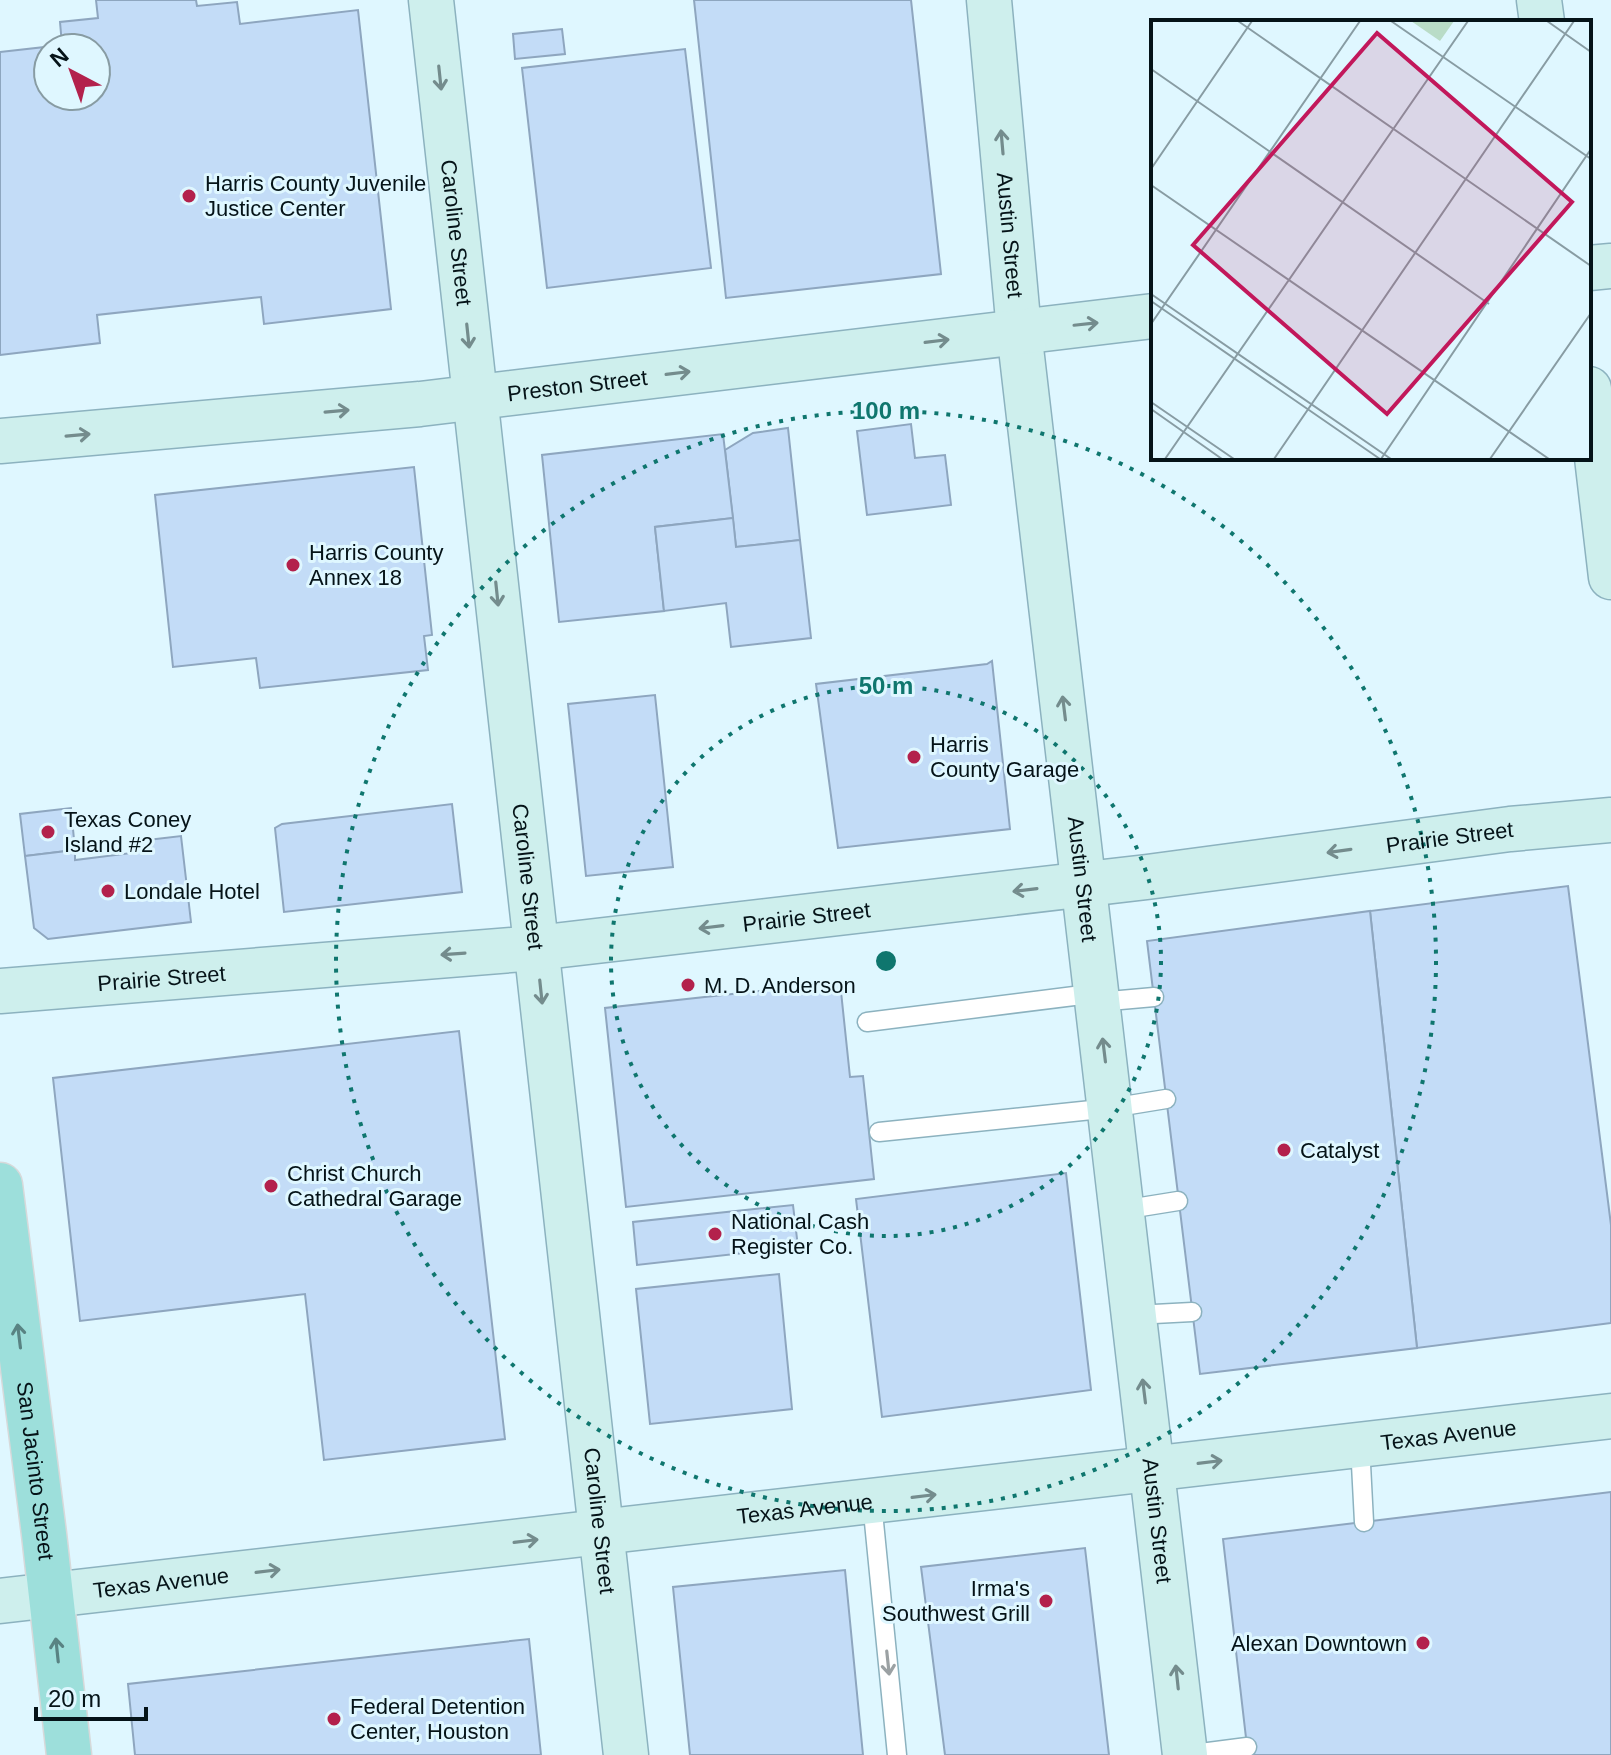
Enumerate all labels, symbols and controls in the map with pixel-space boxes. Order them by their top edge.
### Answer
inset map [1151,20,1591,460]
north arrow [32,32,112,112]
text: N [45,43,73,72]
one-way arrow [432,64,447,90]
one-way arrow [994,129,1009,156]
street label: Caroline Street [436,158,477,307]
place label: Harris County Juvenile Justice Center [205,171,426,221]
street label: Austin Street [992,171,1028,299]
marker: Harris County Juvenile Justice Center [180,187,198,205]
one-way arrow [1072,316,1099,331]
one-way arrow [461,322,476,349]
one-way arrow [923,333,949,348]
street label: Preston Street [506,364,649,406]
one-way arrow [665,365,691,380]
text: 100 m [852,397,920,424]
one-way arrow [323,404,350,419]
one-way arrow [64,427,91,442]
place label: Harris County Annex 18 [309,540,443,590]
marker: Harris County Annex 18 [284,556,302,574]
one-way arrow [490,581,505,606]
text: 50 m [859,672,913,699]
one-way arrow [1056,695,1071,722]
place label: Harris County Garage [930,732,1079,782]
marker: Harris County Garage [905,748,923,766]
street label: Caroline Street [508,802,549,951]
place label: Texas Coney Island #2 [64,807,191,857]
street label: Austin Street [1063,815,1103,943]
street label: Prairie Street [1384,816,1514,858]
marker: Texas Coney Island #2 [39,823,57,841]
one-way arrow [1327,844,1352,859]
place label: Londale Hotel [124,879,260,904]
marker: Londale Hotel [99,882,117,900]
one-way arrow [1012,882,1039,897]
street label: Prairie Street [741,897,872,936]
one-way arrow [699,920,725,935]
one-way arrow [440,947,467,962]
centre of rings [872,947,900,975]
street label: Prairie Street [96,960,227,996]
place label: M. D. Anderson [704,973,856,998]
marker: M. D. Anderson [679,976,697,994]
one-way arrow [534,978,549,1005]
one-way arrow [1096,1038,1111,1063]
place label: Catalyst [1300,1138,1379,1163]
marker: Catalyst [1275,1141,1293,1159]
place label: Christ Church Cathedral Garage [287,1161,462,1211]
marker: Christ Church Cathedral Garage [262,1177,280,1195]
place label: National Cash Register Co. [731,1209,869,1259]
marker: National Cash Register Co. [706,1225,724,1243]
one-way arrow [11,1324,26,1349]
one-way arrow [1136,1379,1151,1404]
street label: San Jacinto Street [12,1380,59,1561]
street label: Texas Avenue [1379,1414,1518,1455]
street label: Caroline Street [579,1446,620,1595]
one-way arrow [1196,1455,1223,1470]
street label: Austin Street [1138,1457,1177,1585]
street label: Texas Avenue [735,1488,874,1529]
one-way arrow [910,1488,937,1503]
one-way arrow [513,1534,539,1549]
street label: Texas Avenue [92,1562,230,1603]
one-way arrow [255,1563,280,1578]
place label: Irma's Southwest Grill [882,1576,1030,1626]
marker: Irma's Southwest Grill [1037,1592,1055,1610]
place label: Alexan Downtown [1231,1631,1407,1656]
marker: Alexan Downtown [1414,1634,1432,1652]
one-way arrow [50,1637,65,1664]
one-way arrow [881,1649,896,1676]
one-way arrow [1169,1665,1184,1691]
scale bar [36,1671,146,1721]
text: 20 m [48,1685,101,1712]
place label: Federal Detention Center, Houston [350,1694,525,1744]
marker: Federal Detention Center, Houston [325,1710,343,1728]

